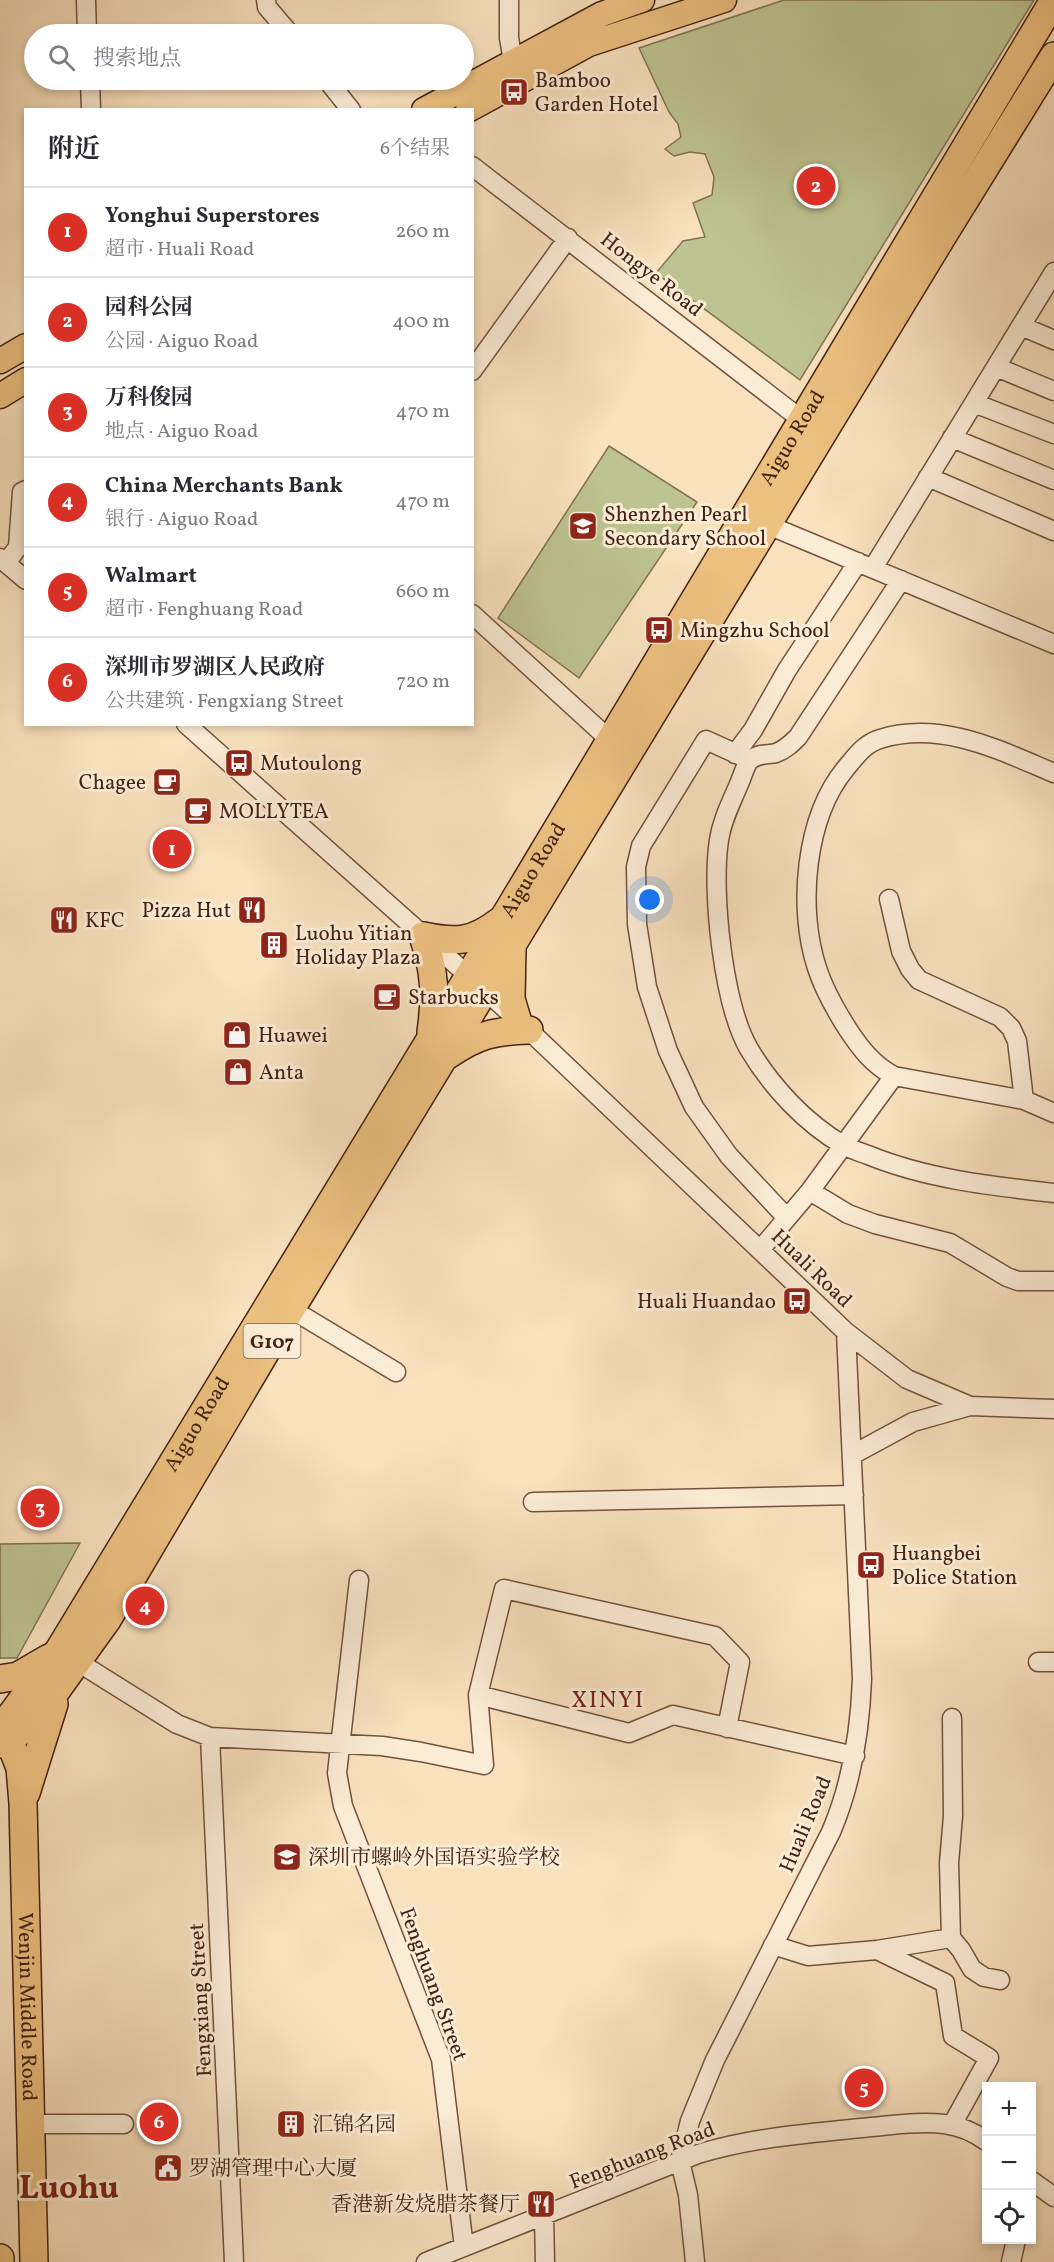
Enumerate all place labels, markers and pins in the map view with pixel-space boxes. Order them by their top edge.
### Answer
place label: Bamboo Garden Hotel [535,67,659,120]
bus stop icon: Bamboo Garden Hotel [498,76,530,108]
pin: 2 [796,164,836,208]
place label: Shenzhen Pearl Secondary School [604,501,766,554]
school or university icon: Shenzhen Pearl Secondary School [567,510,599,542]
bus stop icon: Mingzhu School [643,614,675,646]
place label: Mingzhu School [680,617,830,646]
bus stop icon: Mutoulong [223,747,255,779]
place label: Mutoulong [260,750,362,779]
cafe icon: Chagee [151,766,183,798]
place label: Chagee [79,769,146,798]
cafe icon: MOLLYTEA [182,795,214,827]
place label: MOLLYTEA [219,798,329,827]
pin: 1 [152,826,192,872]
restaurant icon: Pizza Hut [236,894,268,926]
place label: Pizza Hut [142,897,231,926]
restaurant icon: KFC [48,904,80,936]
place label: KFC [85,907,125,936]
place label: Luohu Yitian Holiday Plaza [295,920,421,973]
building icon: Luohu Yitian Holiday Plaza [258,929,290,961]
cafe icon: Starbucks [371,981,403,1013]
place label: Starbucks [408,984,499,1013]
shop icon: Huawei [221,1019,253,1051]
place label: Huawei [258,1022,328,1051]
shop icon: Anta [222,1056,254,1088]
place label: Anta [259,1059,304,1088]
bus stop icon: Huali Huandao [781,1285,813,1317]
place label: Huali Huandao [637,1288,776,1317]
pin: 3 [20,1486,60,1530]
place label: Huangbei Police Station [892,1540,1017,1593]
bus stop icon: Huangbei Police Station [855,1549,887,1581]
pin: 4 [126,1584,164,1628]
school or university icon: 深圳市螺岭外国语实验学校 [271,1841,303,1873]
place label: 深圳市螺岭外国语实验学校 [308,1844,560,1873]
pin: 5 [844,2066,884,2110]
pin: 6 [140,2100,178,2144]
building icon: 汇锦名园 [275,2108,307,2140]
place label: 汇锦名园 [312,2111,396,2140]
public building icon: 罗湖管理中心大厦 [152,2152,184,2184]
place label: 罗湖管理中心大厦 [189,2155,357,2184]
restaurant icon: 香港新发烧腊茶餐厅 [525,2188,557,2220]
place label: 香港新发烧腊茶餐厅 [331,2191,520,2220]

